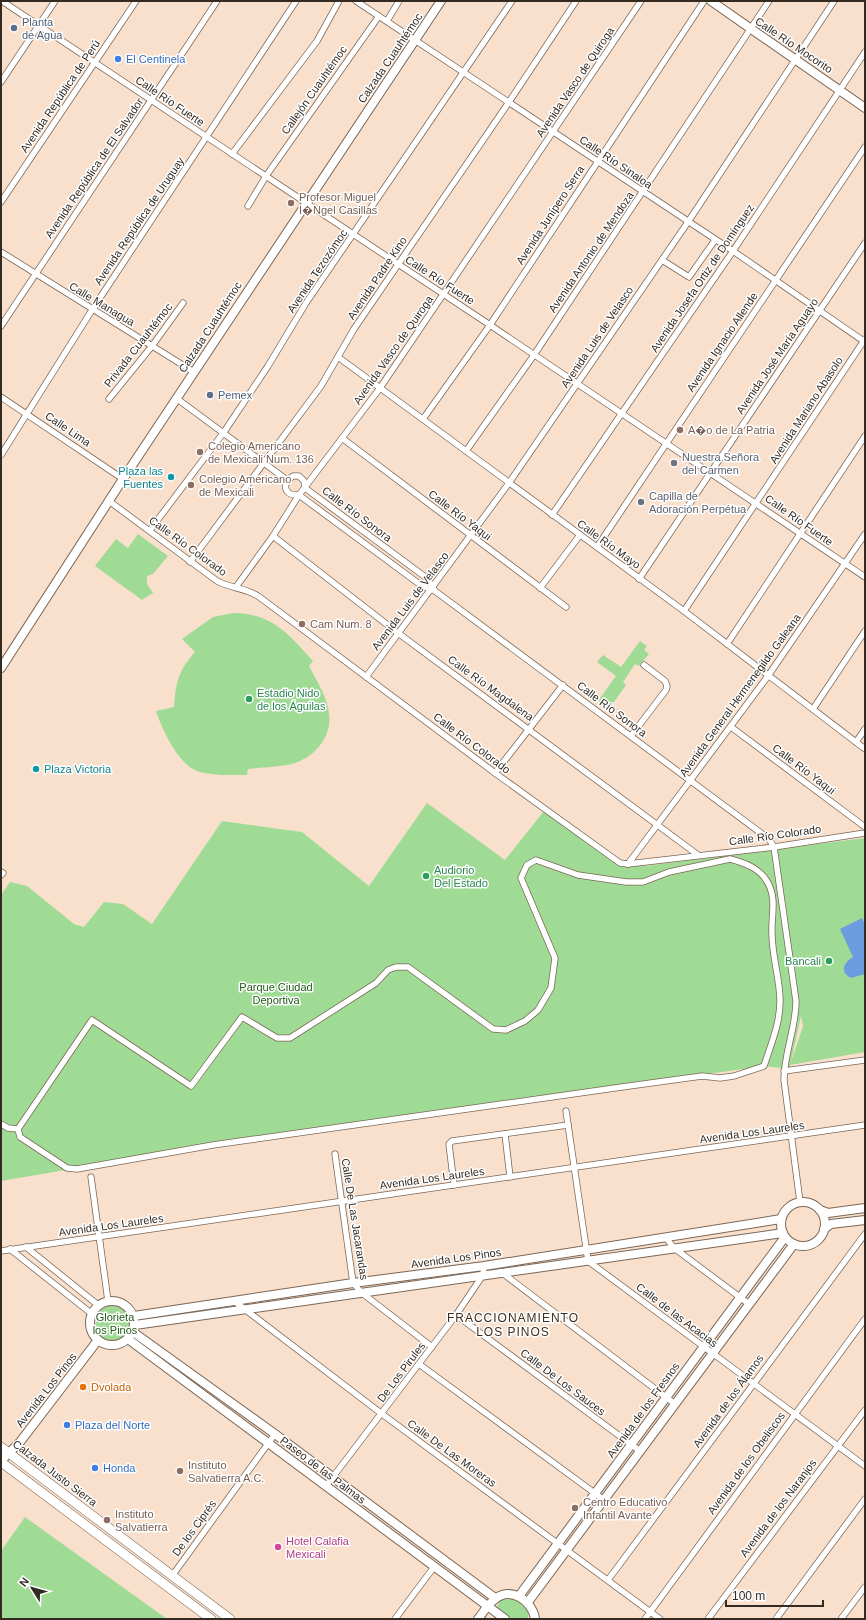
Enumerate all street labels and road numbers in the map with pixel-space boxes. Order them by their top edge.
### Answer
street label: Calzada Cuauhtémoc [355,10,425,105]
street label: Calle Río Mocorito [753,15,835,75]
street label: Avenida Vasco de Quiroga [534,24,617,139]
street label: Avenida República de Perú [18,37,102,155]
street label: Callejón Cuauhtémoc [279,43,349,137]
street label: Calle Río Fuerte [133,74,207,128]
street label: Avenida República de El Salvador [43,96,146,240]
street label: Calle Río Sinaloa [577,133,655,191]
street label: Avenida República de Uruguay [92,154,187,287]
street label: Avenida Junípero Serra [514,163,587,267]
street label: Avenida Antonio de Mendoza [546,189,636,315]
street label: Avenida Josefa Ortiz de Domínguez [648,202,756,354]
street label: Avenida Tezozómoc [285,227,350,315]
street label: Avenida Padre Kino [345,234,409,322]
street label: Calle Río Fuerte [403,253,477,307]
street label: Calzada Cuauhtémoc [176,279,244,375]
street label: Calle Managua [67,280,138,329]
street label: Avenida Luis de Velasco [559,284,635,390]
street label: Avenida Ignacio Allende [684,290,760,394]
street label: Avenida Vasco de Quiroga [351,293,436,407]
street label: Avenida José María Aguayo [734,296,820,416]
street label: Privada Cuauhtémoc [102,300,175,389]
street label: Avenida Mariano Abasolo [767,354,845,466]
street label: Calle Lima [43,409,94,449]
street label: Calle Río Sonora [320,484,395,545]
street label: Calle Río Yaqui [426,488,494,542]
street label: Calle Río Fuerte [763,492,835,548]
street label: Calle Río Colorado [147,514,229,578]
street label: Calle Río Mayo [575,517,643,571]
street label: Avenida Luis de Velasco [369,550,451,652]
street label: Avenida General Hermenegildo Galeana [677,611,804,779]
street label: Calle Río Magdalena [446,653,537,724]
street label: Calle Río Sonora [575,679,650,740]
street label: Calle Río Colorado [431,710,513,776]
street label: Calle Río Yaqui [770,742,838,796]
street label: Calle Río Colorado [728,823,822,847]
street label: Avenida Los Laureles [699,1119,806,1145]
street label: Calle De Las Jacarandas [339,1157,371,1281]
street label: Avenida Los Laureles [379,1165,486,1191]
street label: Avenida Los Laureles [58,1212,165,1238]
street label: Avenida Los Pinos [410,1246,502,1270]
street label: Calle de las Acacias [634,1281,720,1350]
street label: De Los Pirules [375,1339,428,1404]
street label: Calle De Los Sauces [518,1346,608,1418]
street label: Avenida Los Pinos [13,1350,79,1430]
street label: Avenida de los Álamos [690,1352,766,1450]
street label: Avenida de los Fresnos [604,1360,682,1460]
street label: Avenida de los Obeliscos [705,1409,787,1516]
street label: Calle De Las Moreras [405,1417,499,1489]
street label: Paseo de las Palmas [278,1434,368,1506]
street label: Calzada Justo Sierra [11,1437,100,1509]
street label: Avenida de los Naranjos [737,1456,819,1559]
street label: De los Ciprés [170,1497,219,1558]

